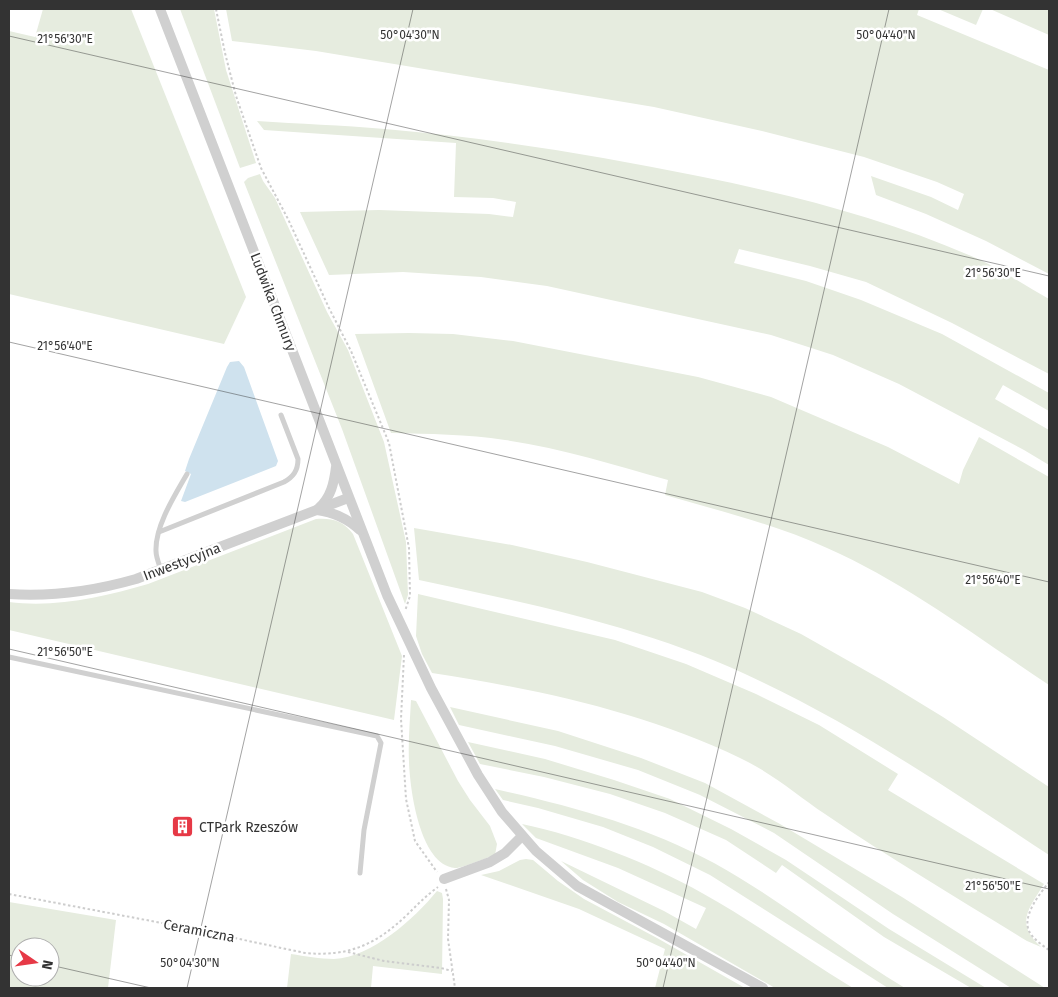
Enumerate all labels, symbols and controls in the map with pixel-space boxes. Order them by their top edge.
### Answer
text: 50°04'30"N [380,28,440,42]
text: 50°04'40"N [856,28,916,42]
text: 21°56'30"E [37,32,93,46]
street label: Ludwika Chmury [246,250,300,354]
text: 21°56'30"E [965,266,1021,280]
text: 21°56'40"E [37,339,93,353]
street label: Inwestycyjna [141,539,223,585]
text: 21°56'40"E [965,573,1021,587]
text: 21°56'50"E [37,645,93,659]
building icon: CTPark Rzeszów [171,815,195,839]
place label: CTPark Rzeszów [199,819,298,836]
text: 21°56'50"E [965,879,1021,893]
street label: Ceramiczna [162,916,236,946]
north arrow [10,937,60,987]
text: 50°04'30"N [160,956,220,970]
text: 50°04'40"N [636,956,696,970]
text: N [38,958,57,971]

